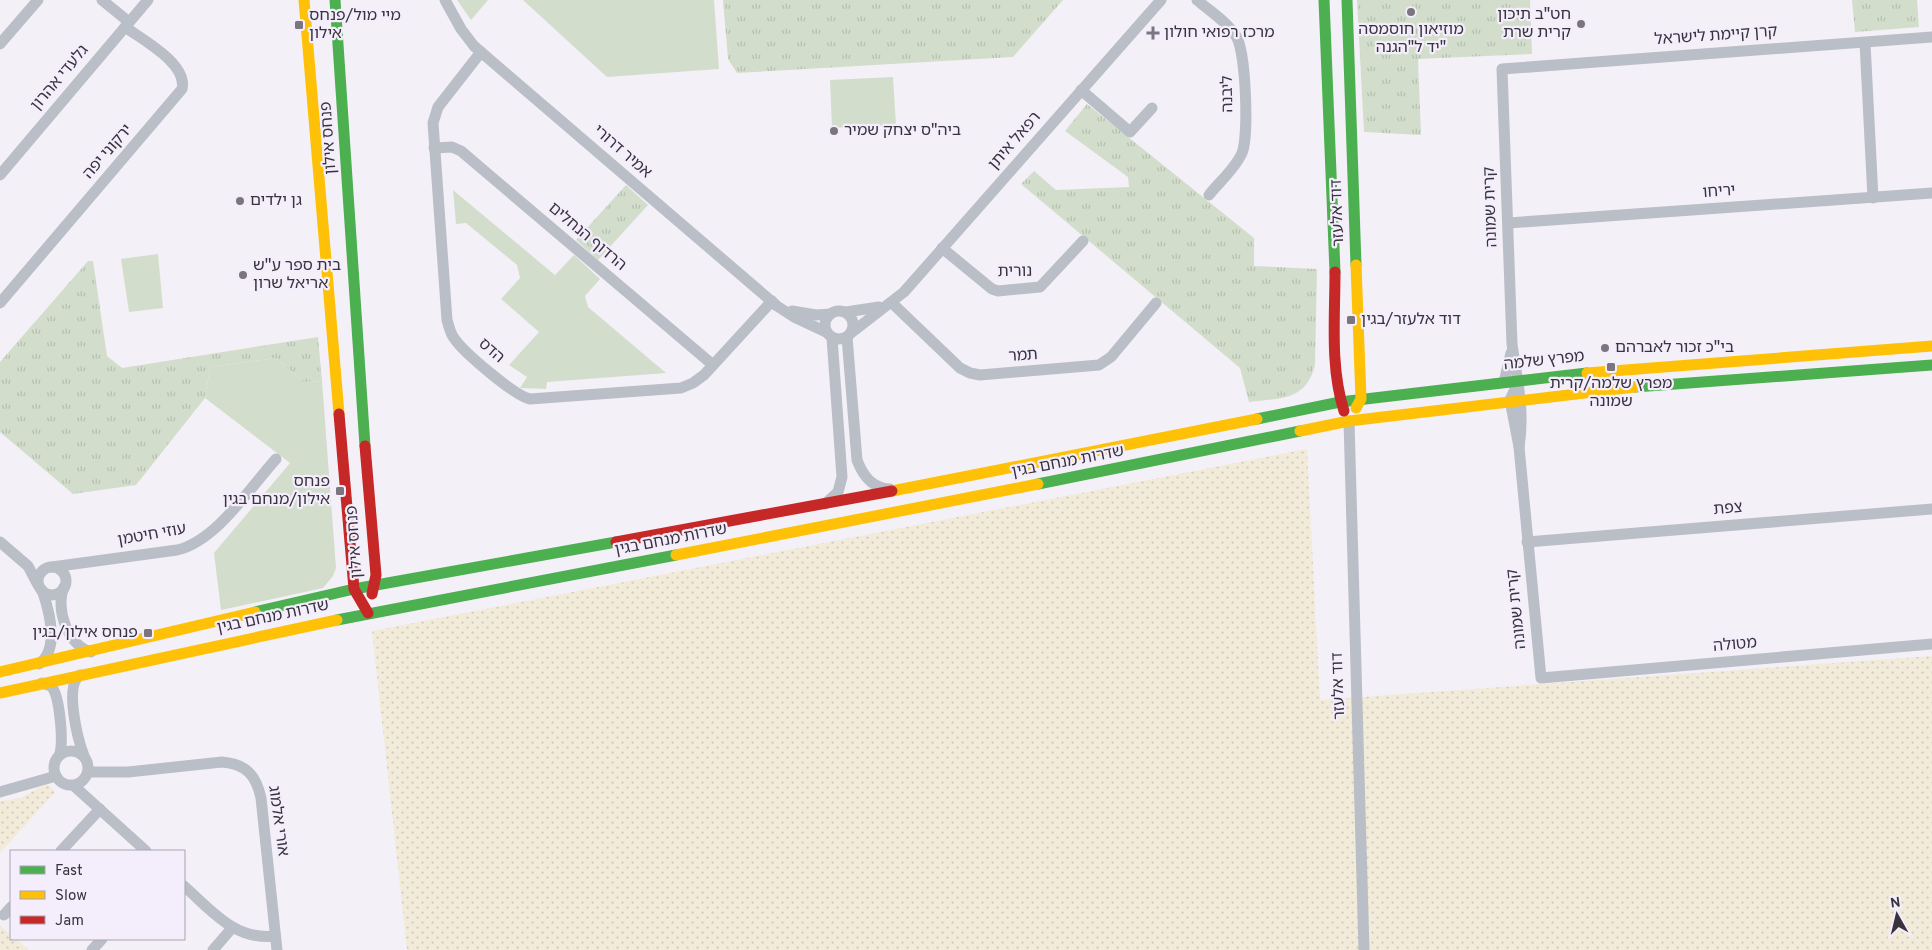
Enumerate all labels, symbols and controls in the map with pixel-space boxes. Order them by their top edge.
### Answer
place label: חט"ב תיכון קרית שרת [1497,5,1571,43]
place label: מיי מול/פנחס אילון [309,6,401,44]
marker: מוזיאון חוסמסה יד ל"הגנה" [1405,6,1417,18]
marker: חט"ב תיכון קרית שרת [1575,18,1587,30]
marker: מיי מול/פנחס אילון [293,19,305,31]
place label: מוזיאון חוסמסה יד ל"הגנה" [1358,20,1464,58]
street label: קרן קיימת לישראל [1654,22,1778,50]
place label: מרכז רפואי חולון [1164,23,1275,43]
marker: מרכז רפואי חולון [1146,26,1160,40]
street label: גלעדי אהרון [27,41,93,115]
street label: ליבנה [1218,75,1238,113]
street label: פנחס אילון [316,101,342,175]
street label: רפאל איתן [984,108,1046,174]
street label: ירקוני יפה [79,121,137,183]
street label: אמיר דרורי [588,121,656,183]
place label: ביה"ס יצחק שמיר [844,121,961,141]
marker: ביה"ס יצחק שמיר [828,125,840,137]
street label: קרית שמונה [1480,166,1502,248]
street label: דוד אלעזר [1327,179,1349,247]
street label: יריחו [1702,181,1736,203]
place label: גן ילדים [250,191,302,211]
marker: גן ילדים [234,195,246,207]
street label: הרדוף הנחלים [544,199,630,275]
place label: בית ספר ע''ש אריאל שרון [253,256,341,294]
street label: נורית [998,262,1032,282]
marker: בית ספר ע''ש אריאל שרון [237,269,249,281]
place label: דוד אלעזר/בגין [1361,310,1461,330]
marker: דוד אלעזר/בגין [1345,314,1357,326]
street label: הדס [474,334,508,368]
place label: בי"כ זכור לאברהם [1615,338,1734,358]
marker: בי"כ זכור לאברהם [1599,342,1611,354]
street label: תמר [1008,345,1038,367]
street label: מפרץ שלמה [1503,347,1585,375]
marker: מפרץ שלמה/קרית שמונה [1605,361,1617,373]
place label: מפרץ שלמה/קרית שמונה [1550,374,1672,412]
street label: שדרות מנחם בגין [1010,441,1126,483]
place label: פנחס אילון/מנחם בגין [223,472,330,510]
marker: פנחס אילון/מנחם בגין [334,485,346,497]
street label: צפת [1713,498,1743,520]
street label: פנחס אילון [342,505,368,579]
street label: עוזי חיטמן [116,519,188,551]
street label: שדרות מנחם בגין [613,519,729,561]
street label: קרית שמונה [1503,568,1531,650]
street label: שדרות מנחם בגין [215,595,331,639]
place label: פנחס אילון/בגין [32,623,138,643]
marker: פנחס אילון/בגין [142,627,154,639]
street label: מטולה [1712,633,1758,657]
street label: דוד אלעזר [1328,652,1350,720]
street label: אורי אלמוג [263,784,293,858]
legend [10,850,185,940]
text: Fast [55,862,83,881]
text: Slow [55,887,87,906]
north arrow [1872,890,1922,940]
text: N [1889,894,1902,913]
text: Jam [55,912,84,931]

